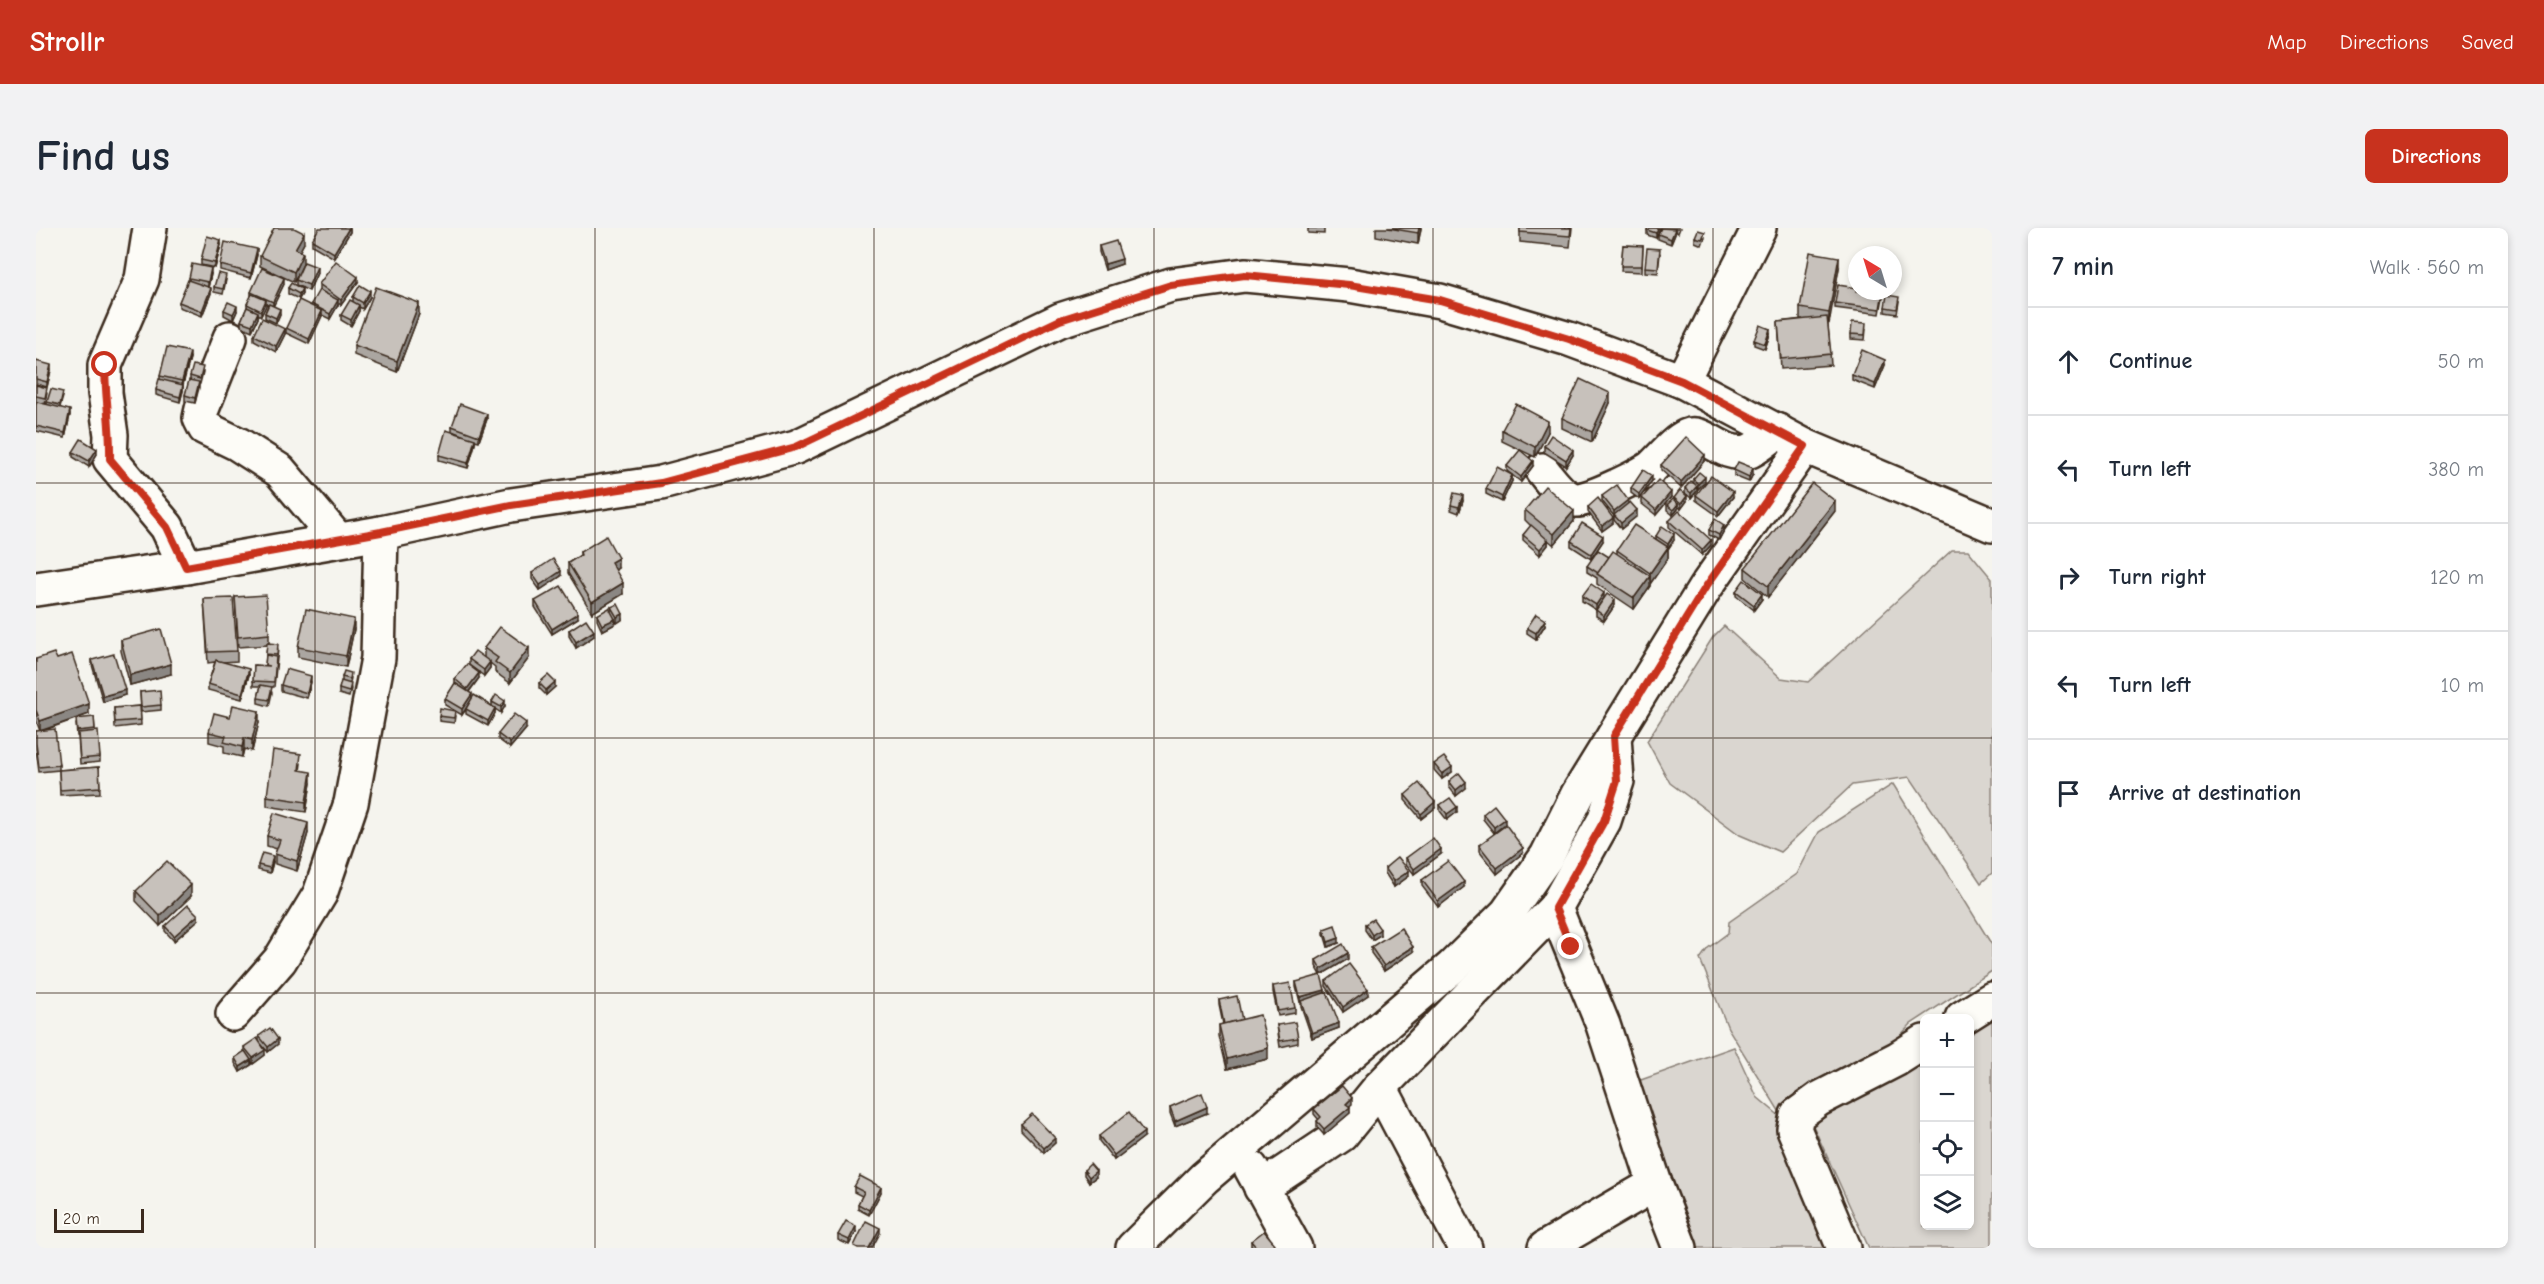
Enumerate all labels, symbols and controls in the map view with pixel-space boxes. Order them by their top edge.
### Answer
text: Strollr [30,26,104,58]
text: Map [2267,30,2307,54]
text: Directions [2340,30,2429,54]
text: Saved [2462,30,2514,54]
button: Directions [2365,129,2508,183]
text: Find us [36,132,170,181]
north arrow [1848,246,1902,300]
text: 7 min [2052,252,2114,282]
text: Walk · 560 m [2370,256,2484,279]
icon: ahead [2052,345,2085,378]
text: Continue [2109,348,2192,374]
text: 50 m [2438,350,2484,373]
route start [91,351,117,377]
icon: left [2052,453,2085,486]
text: Turn left [2109,456,2191,482]
text: 380 m [2428,458,2484,481]
icon: right [2052,561,2085,594]
text: Turn right [2109,564,2206,590]
text: 120 m [2430,566,2484,589]
icon: left [2052,669,2085,702]
text: Turn left [2109,672,2191,698]
text: 10 m [2441,674,2484,697]
icon: arrive [2052,777,2085,810]
text: Arrive at destination [2109,780,2301,806]
route end [1557,933,1583,959]
map controls [1920,1014,1974,1230]
button: + [1920,1014,1974,1068]
button: − [1920,1068,1974,1122]
button: locate [1920,1122,1974,1176]
button: layers [1920,1176,1974,1230]
scale bar [54,1206,144,1234]
text: 20 m [63,1210,100,1228]

